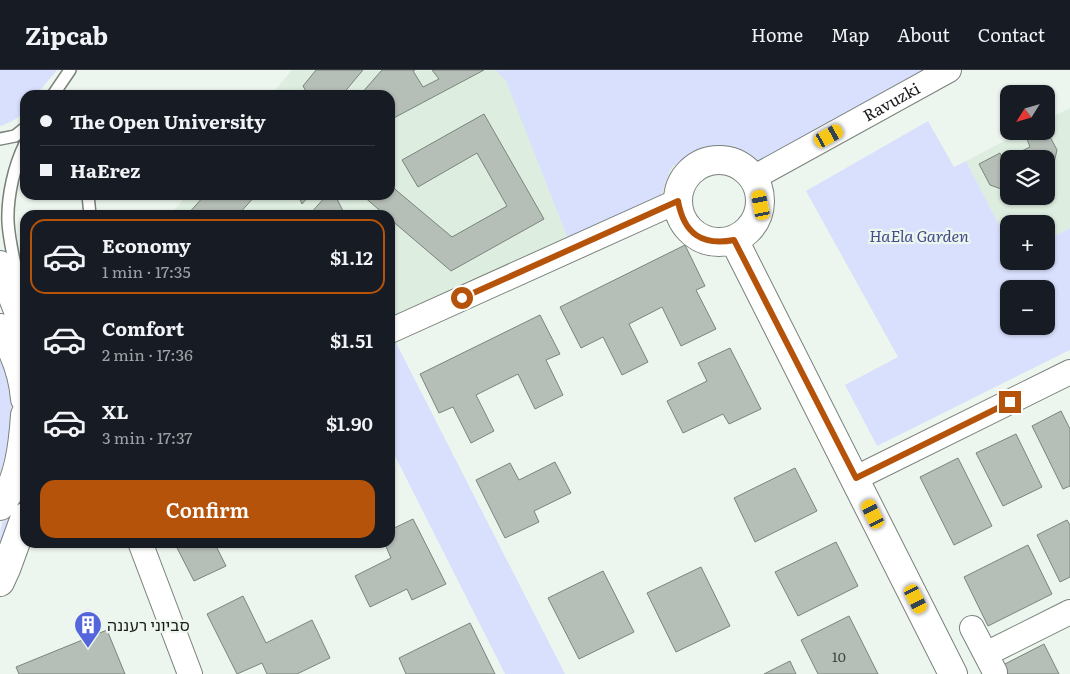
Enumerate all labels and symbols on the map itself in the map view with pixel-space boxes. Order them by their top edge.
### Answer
street label: Ravuzki [858,75,924,126]
north arrow [1000,85,1055,140]
car [812,122,845,150]
car [750,189,771,221]
park label: HaEla Garden [869,223,969,247]
route start [451,287,473,309]
route end [999,391,1021,413]
car [859,497,886,531]
car [902,582,929,616]
building icon: סביוני רעננה [73,610,103,649]
place label: סביוני רעננה [107,612,190,636]
house number: 10 [832,646,846,666]

